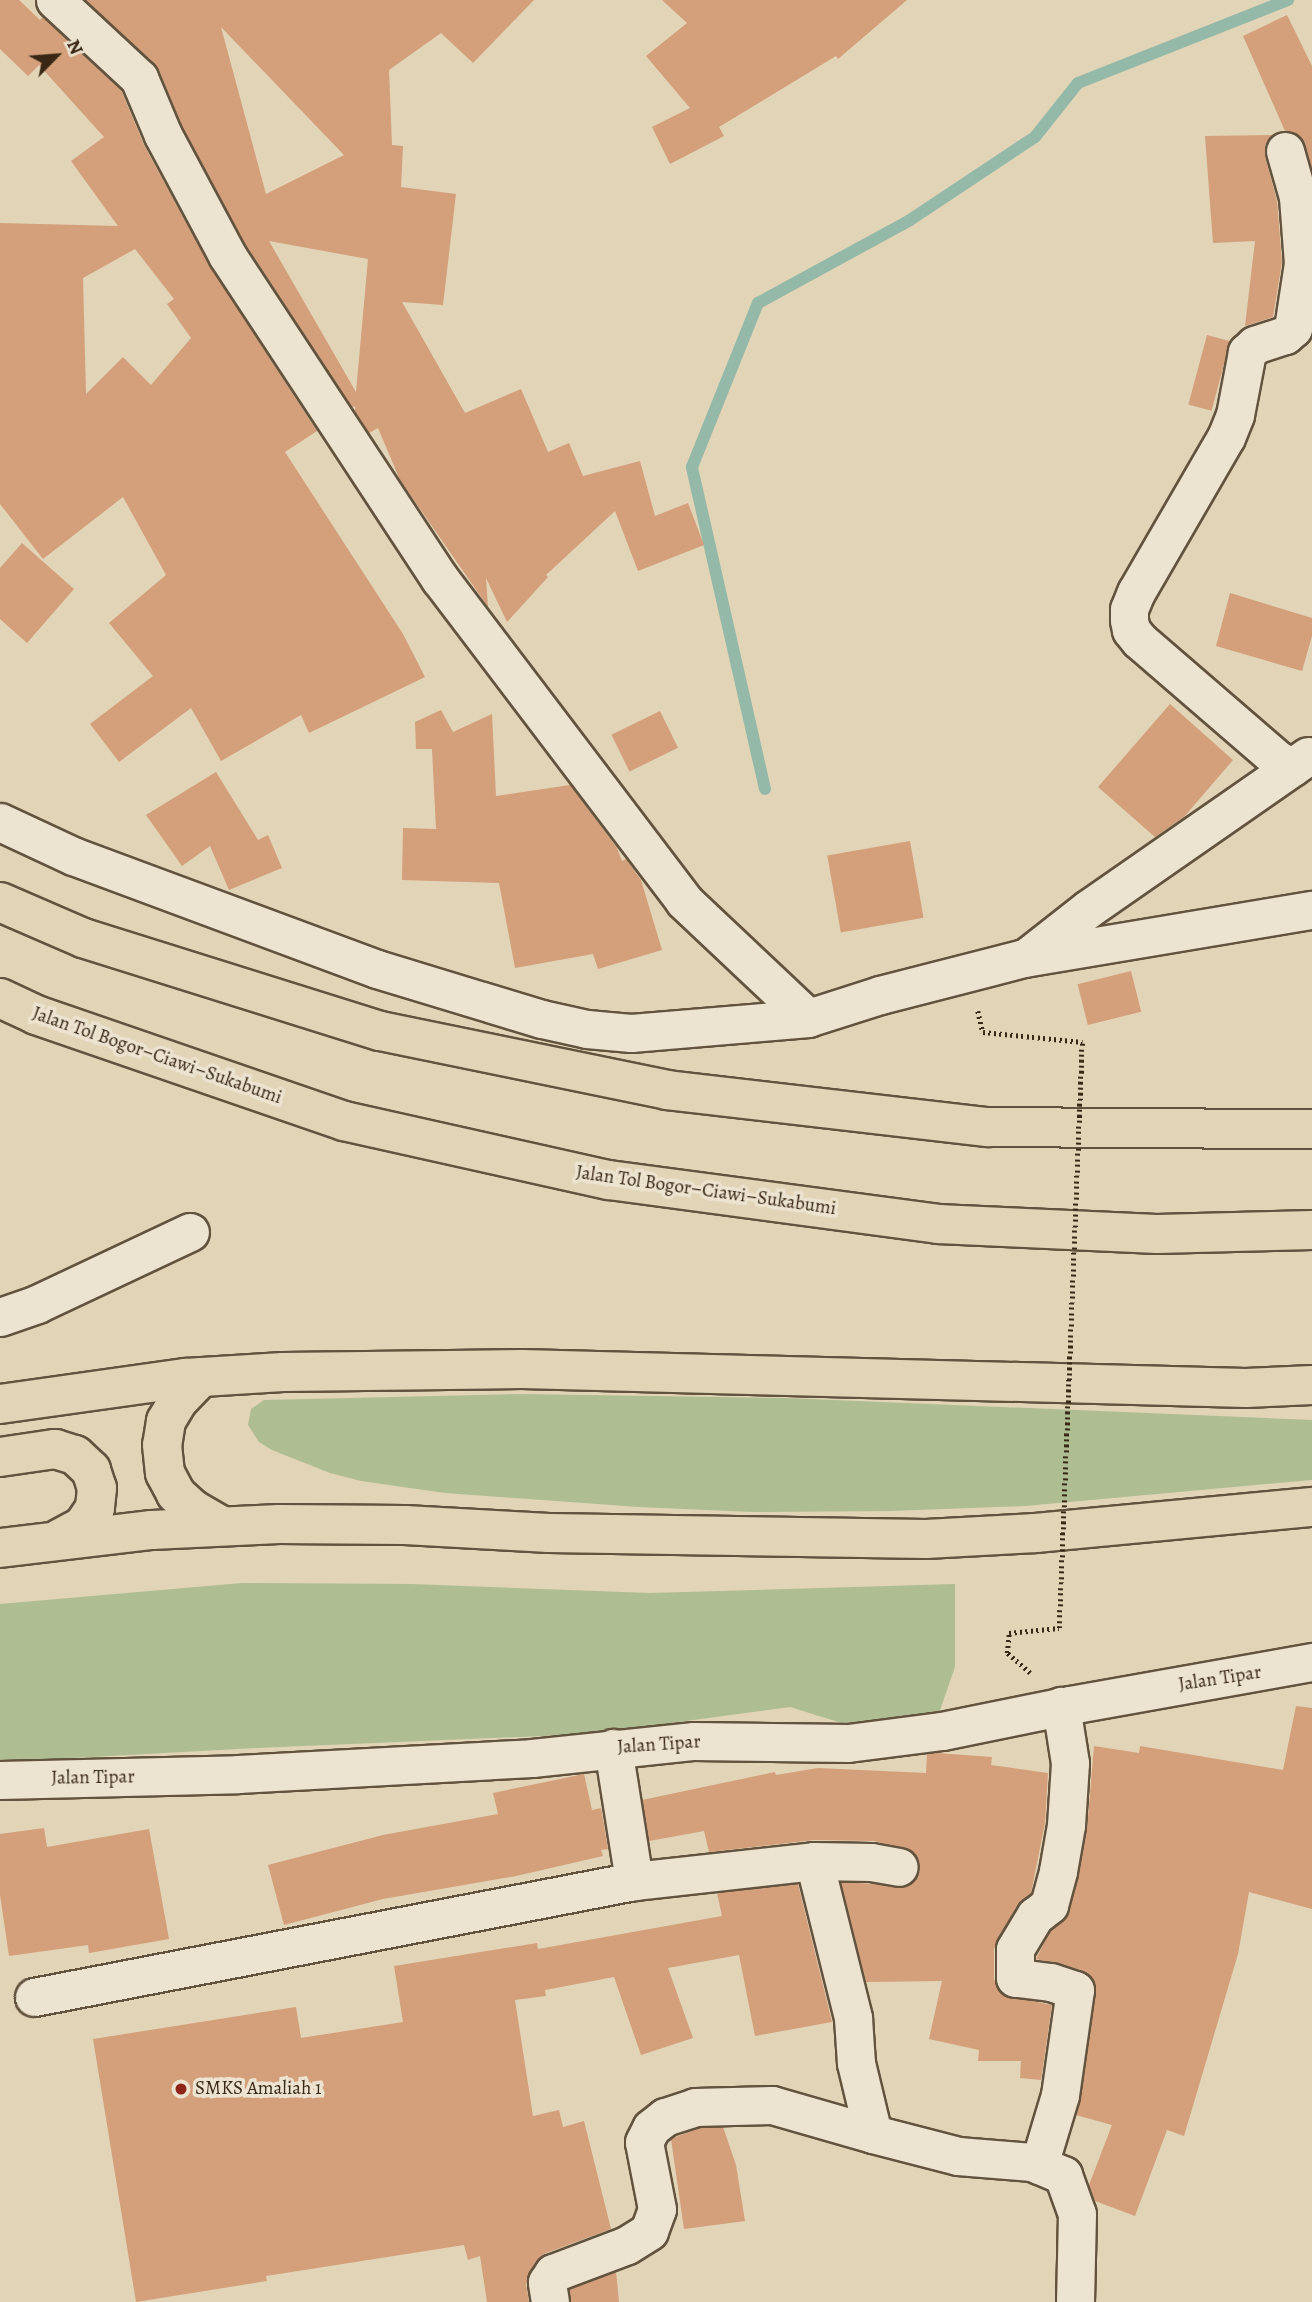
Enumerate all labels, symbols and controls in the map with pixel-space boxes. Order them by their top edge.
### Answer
north arrow [21,21,91,91]
text: N [60,35,90,59]
street label: Jalan Tol Bogor–Ciawi–Sukabumi [29,1003,285,1109]
street label: Jalan Tol Bogor–Ciawi–Sukabumi [575,1161,837,1221]
street label: Jalan Tipar [1177,1661,1263,1697]
street label: Jalan Tipar [617,1731,701,1759]
street label: Jalan Tipar [51,1766,135,1790]
place label: SMKS Amaliah 1 [195,2078,322,2100]
marker: SMKS Amaliah 1 [173,2081,189,2097]

